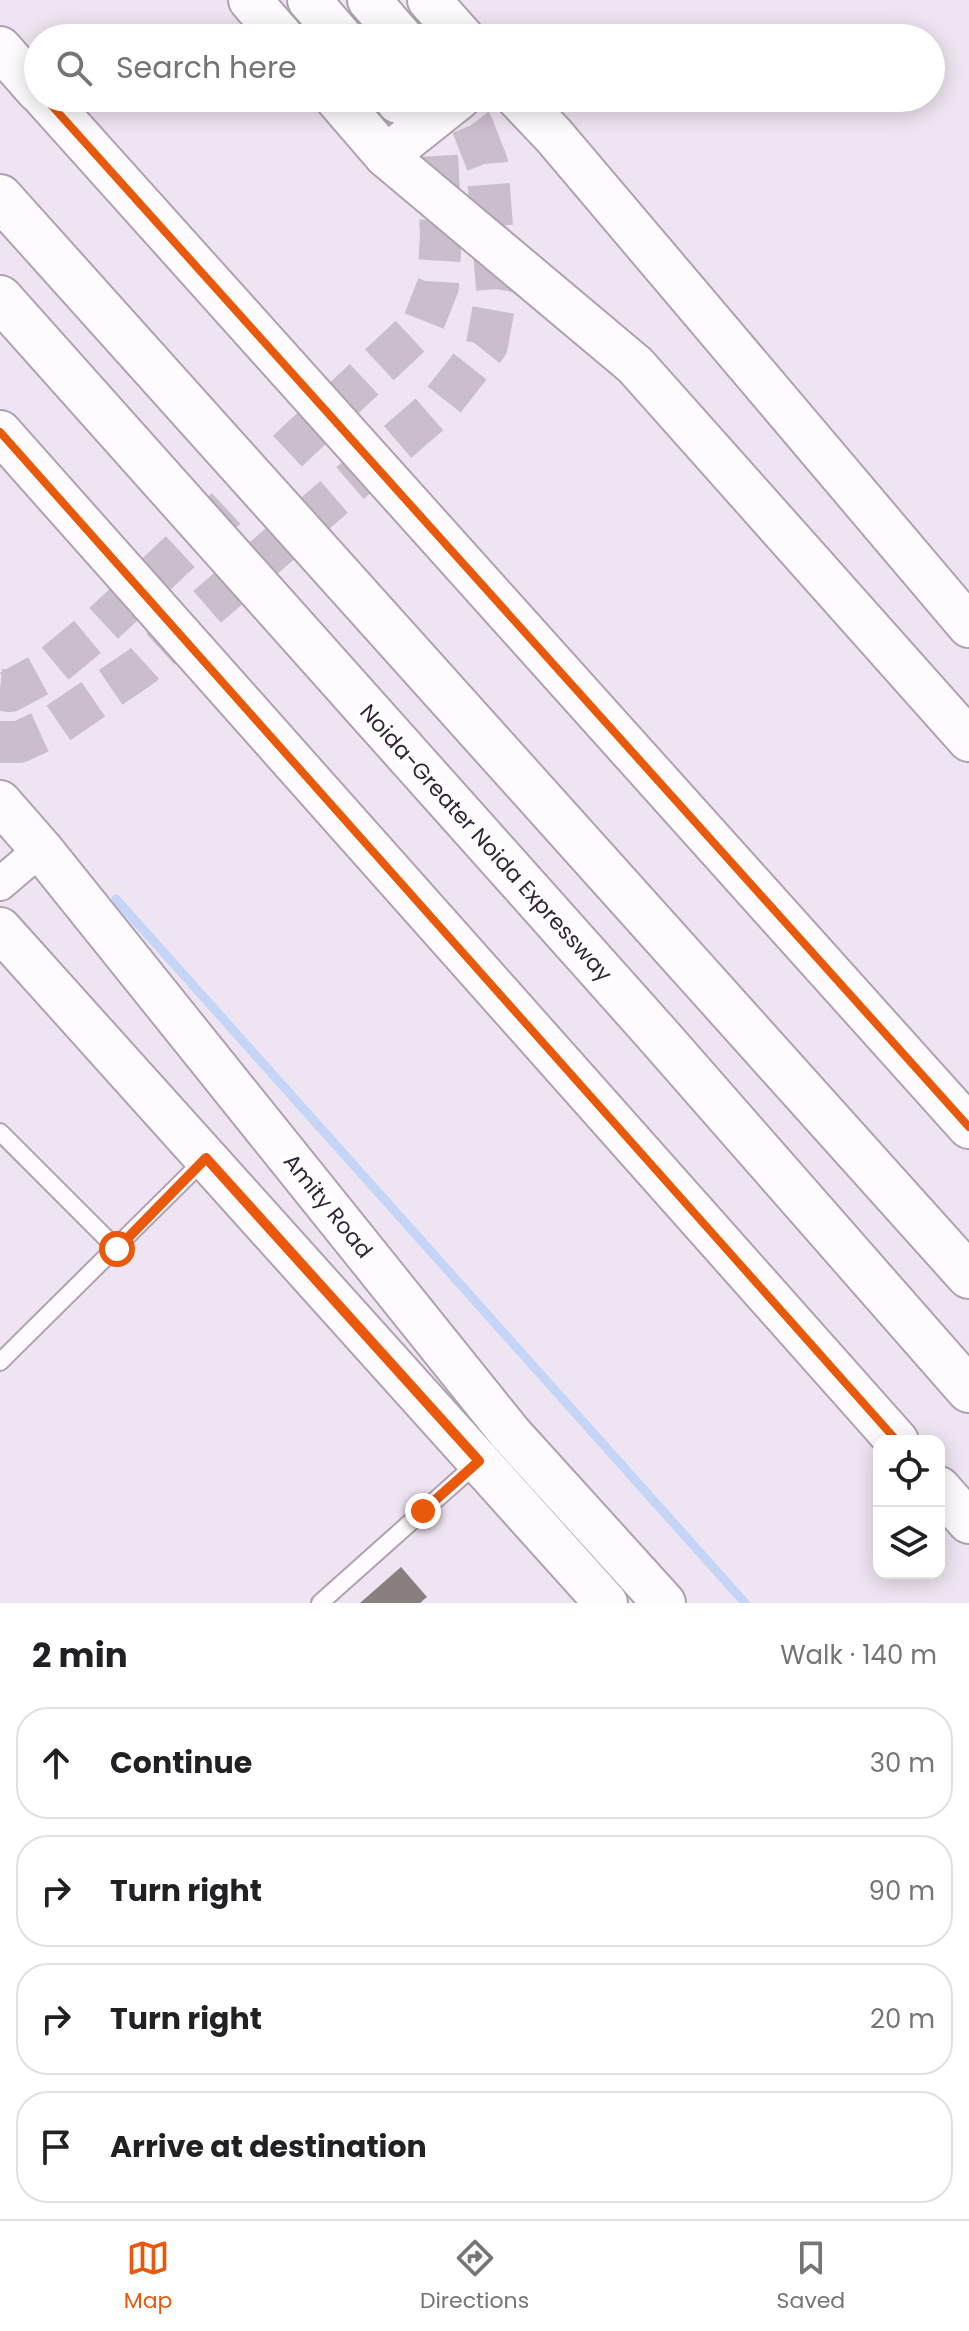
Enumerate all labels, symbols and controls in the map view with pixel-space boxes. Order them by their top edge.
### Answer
search box [24,24,945,112]
icon: search [52,46,96,90]
text: Search here [116,46,297,89]
street label: Noida-Greater Noida Expressway [353,697,620,989]
street label: Amity Road [276,1147,380,1265]
route start [99,1231,135,1267]
map controls [873,1435,945,1579]
button: locate [873,1435,945,1507]
route end [405,1493,441,1529]
button: layers [873,1507,945,1579]
text: 2 min [32,1631,128,1679]
text: Walk · 140 m [780,1637,937,1673]
icon: ahead [34,1741,78,1785]
text: Continue [110,1741,252,1784]
text: 30 m [870,1745,935,1781]
icon: right [34,1869,78,1913]
text: Turn right [110,1869,262,1912]
text: 90 m [869,1873,935,1909]
icon: right [34,1997,78,2041]
text: Turn right [110,1997,262,2040]
text: 20 m [870,2001,935,2037]
icon: arrive [34,2125,78,2169]
text: Arrive at destination [110,2125,427,2168]
tab: Map [124,2236,172,2317]
tab: Directions [420,2236,529,2317]
tab: Saved [777,2236,845,2317]

